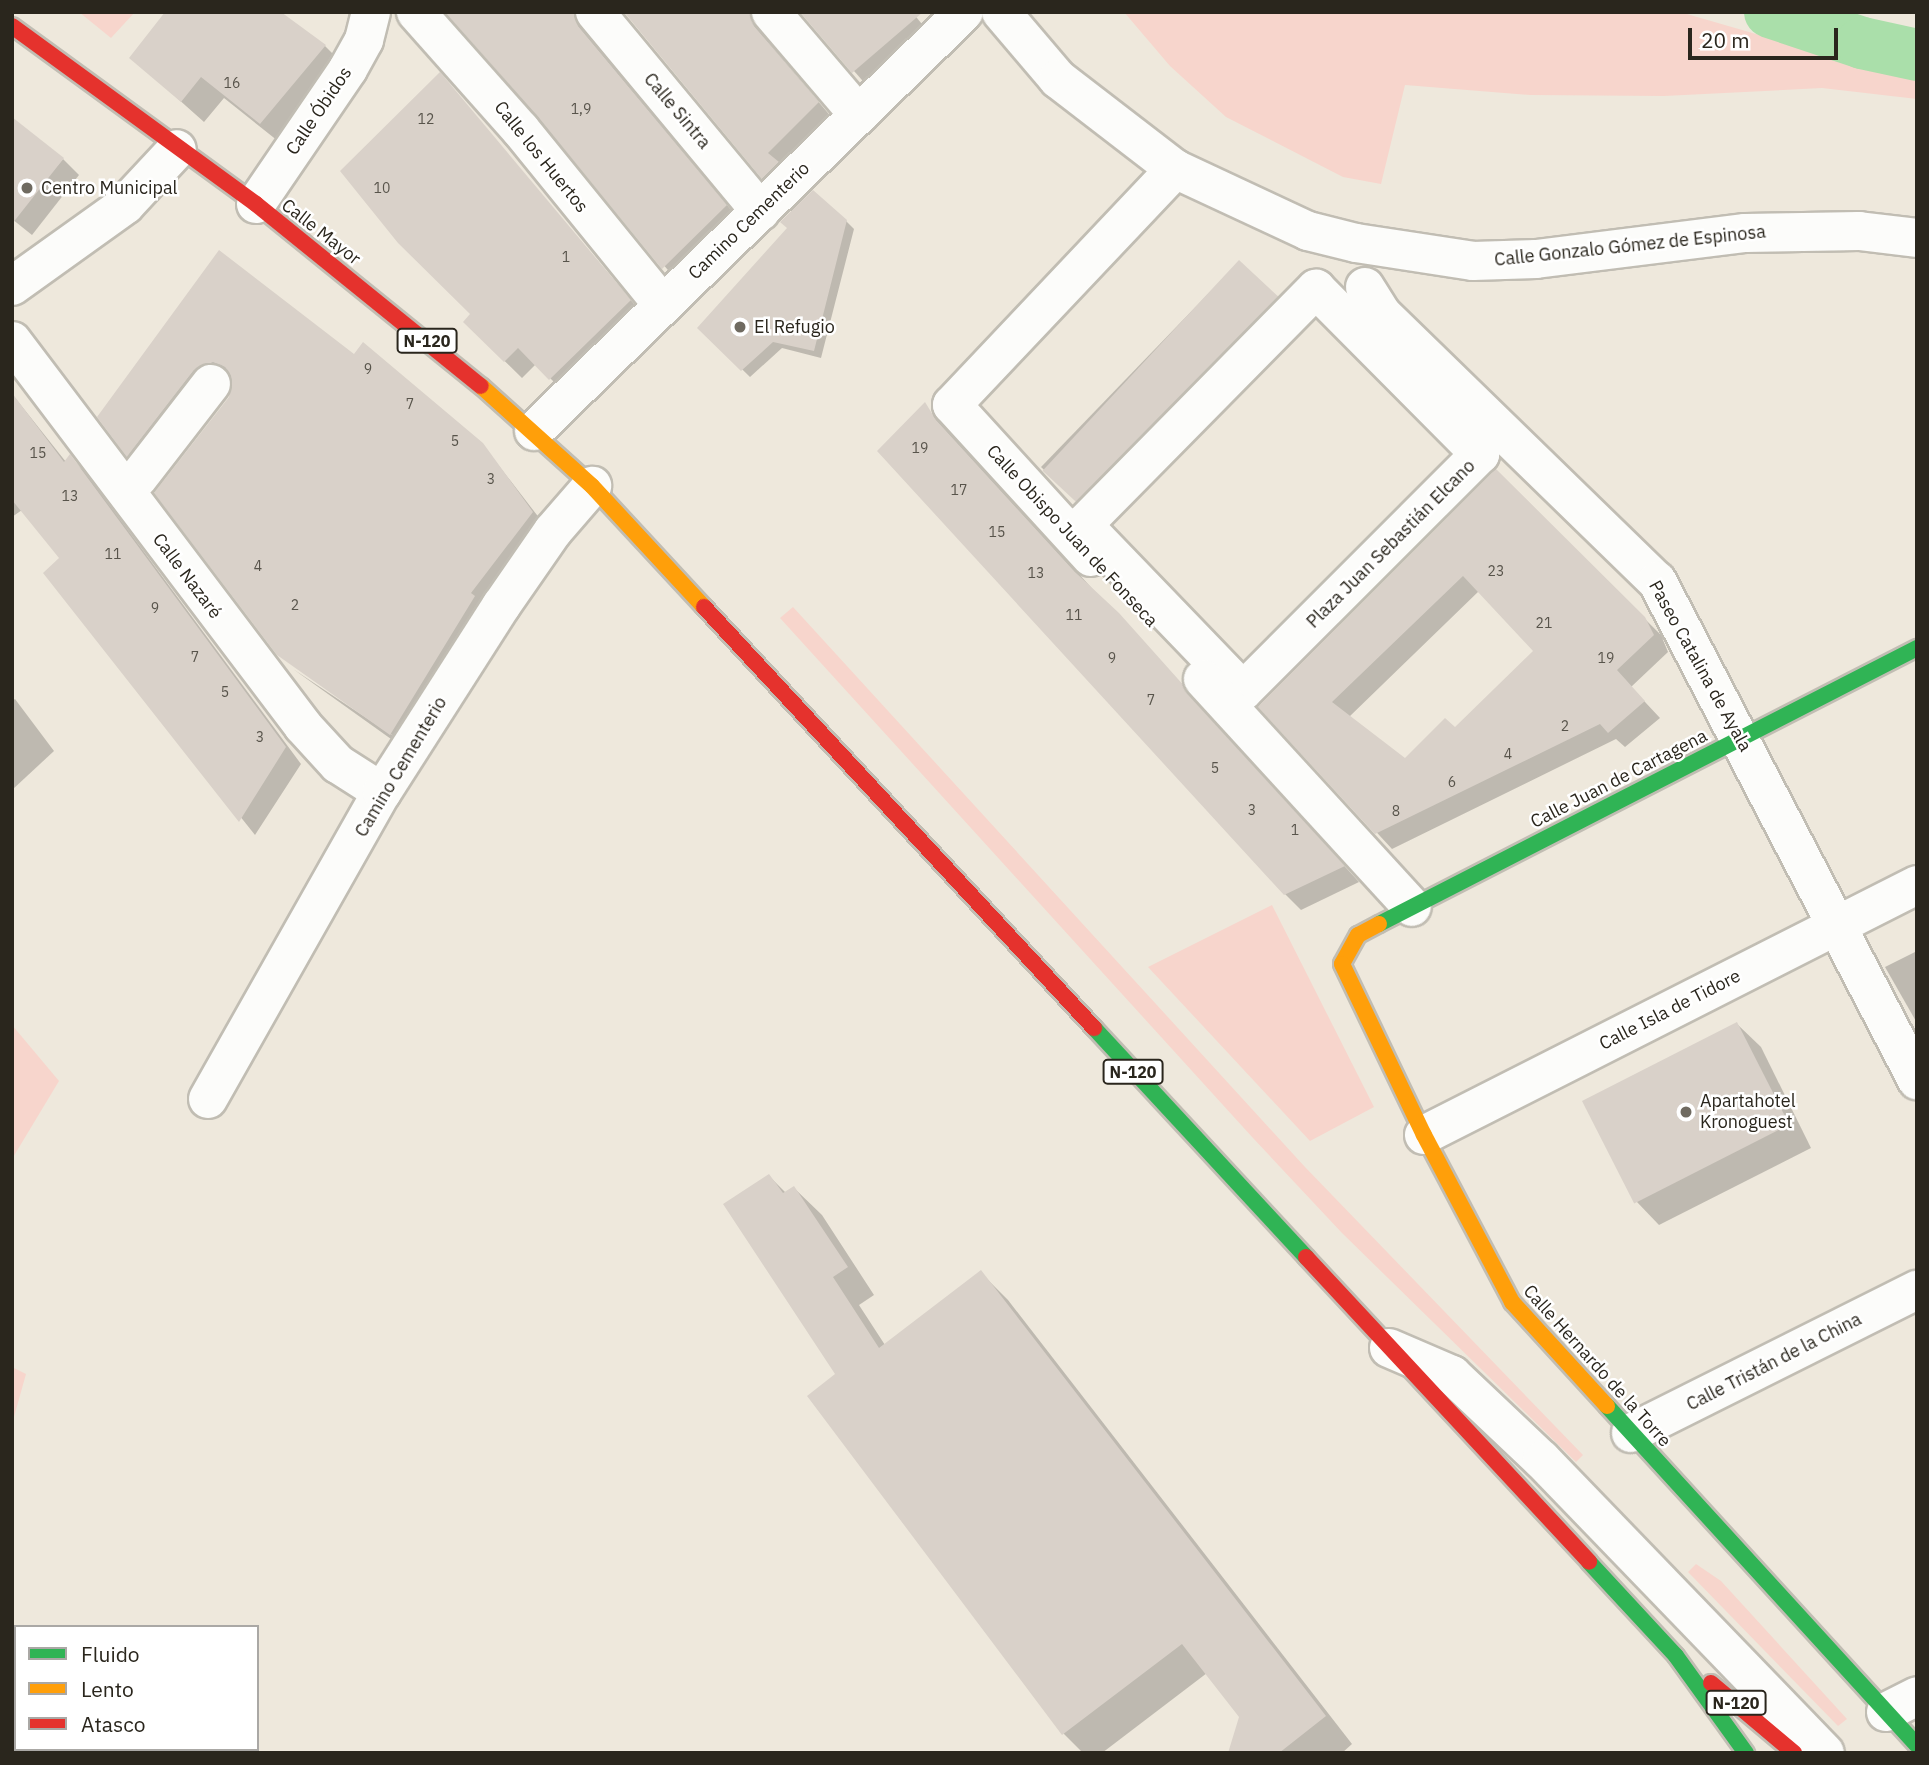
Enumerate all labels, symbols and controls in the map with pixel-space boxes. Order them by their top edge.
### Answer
scale bar [1691,14,1842,58]
text: 20 m [1701,26,1750,54]
street label: Calle Óbidos [282,63,356,159]
street label: Calle Sintra [639,69,715,153]
house number: 16 [224,75,240,91]
street label: Calle los Huertos [489,97,593,217]
house number: 1,9 [571,101,591,117]
house number: 12 [418,111,434,127]
street label: Camino Cementerio [684,158,814,284]
place label: Centro Municipal [41,177,178,199]
marker: Centro Municipal [19,180,35,196]
house number: 10 [374,180,390,196]
street label: Calle Mayor [277,194,365,270]
street label: Calle Gonzalo Gómez de Espinosa [1493,221,1767,271]
house number: 1 [562,249,570,265]
place label: El Refugio [754,316,835,338]
marker: El Refugio [732,319,748,335]
road number: N-120 [396,328,458,354]
house number: 9 [364,361,372,377]
house number: 7 [406,396,414,412]
house number: 5 [451,433,459,449]
house number: 19 [912,440,928,456]
street label: Calle Obispo Juan de Fonseca [982,440,1162,632]
house number: 15 [30,445,46,461]
street label: Plaza Juan Sebastián Elcano [1302,455,1480,633]
house number: 3 [487,471,495,487]
house number: 17 [951,482,967,498]
house number: 13 [62,488,78,504]
house number: 15 [989,524,1005,540]
street label: Calle Nazaré [148,529,226,623]
house number: 11 [105,546,121,562]
house number: 4 [254,558,262,574]
house number: 23 [1488,563,1504,579]
house number: 13 [1028,565,1044,581]
street label: Paseo Catalina de Ayala [1644,577,1756,755]
house number: 2 [291,597,299,613]
house number: 9 [151,600,159,616]
house number: 11 [1066,607,1082,623]
house number: 21 [1536,615,1552,631]
house number: 7 [191,649,199,665]
house number: 9 [1108,650,1116,666]
house number: 19 [1598,650,1614,666]
house number: 5 [221,684,229,700]
house number: 7 [1147,692,1155,708]
street label: Camino Cementerio [351,693,451,841]
house number: 2 [1561,718,1569,734]
street label: Calle Juan de Cartagena [1527,725,1711,833]
house number: 3 [256,729,264,745]
house number: 4 [1504,746,1512,762]
house number: 5 [1211,760,1219,776]
house number: 6 [1448,774,1456,790]
house number: 3 [1248,802,1256,818]
house number: 8 [1392,803,1400,819]
house number: 1 [1291,822,1299,838]
street label: Calle Isla de Tidore [1596,965,1744,1055]
road number: N-120 [1102,1060,1164,1084]
place label: Apartahotel Kronoguest [1700,1091,1796,1134]
marker: Apartahotel Kronoguest [1678,1104,1694,1120]
street label: Calle Hernardo de la Torre [1519,1281,1675,1451]
street label: Calle Tristán de la China [1683,1308,1865,1416]
legend [14,1625,259,1751]
text: Fluido [81,1640,140,1668]
text: Lento [81,1675,134,1703]
road number: N-120 [1704,1690,1768,1716]
text: Atasco [81,1710,145,1738]

